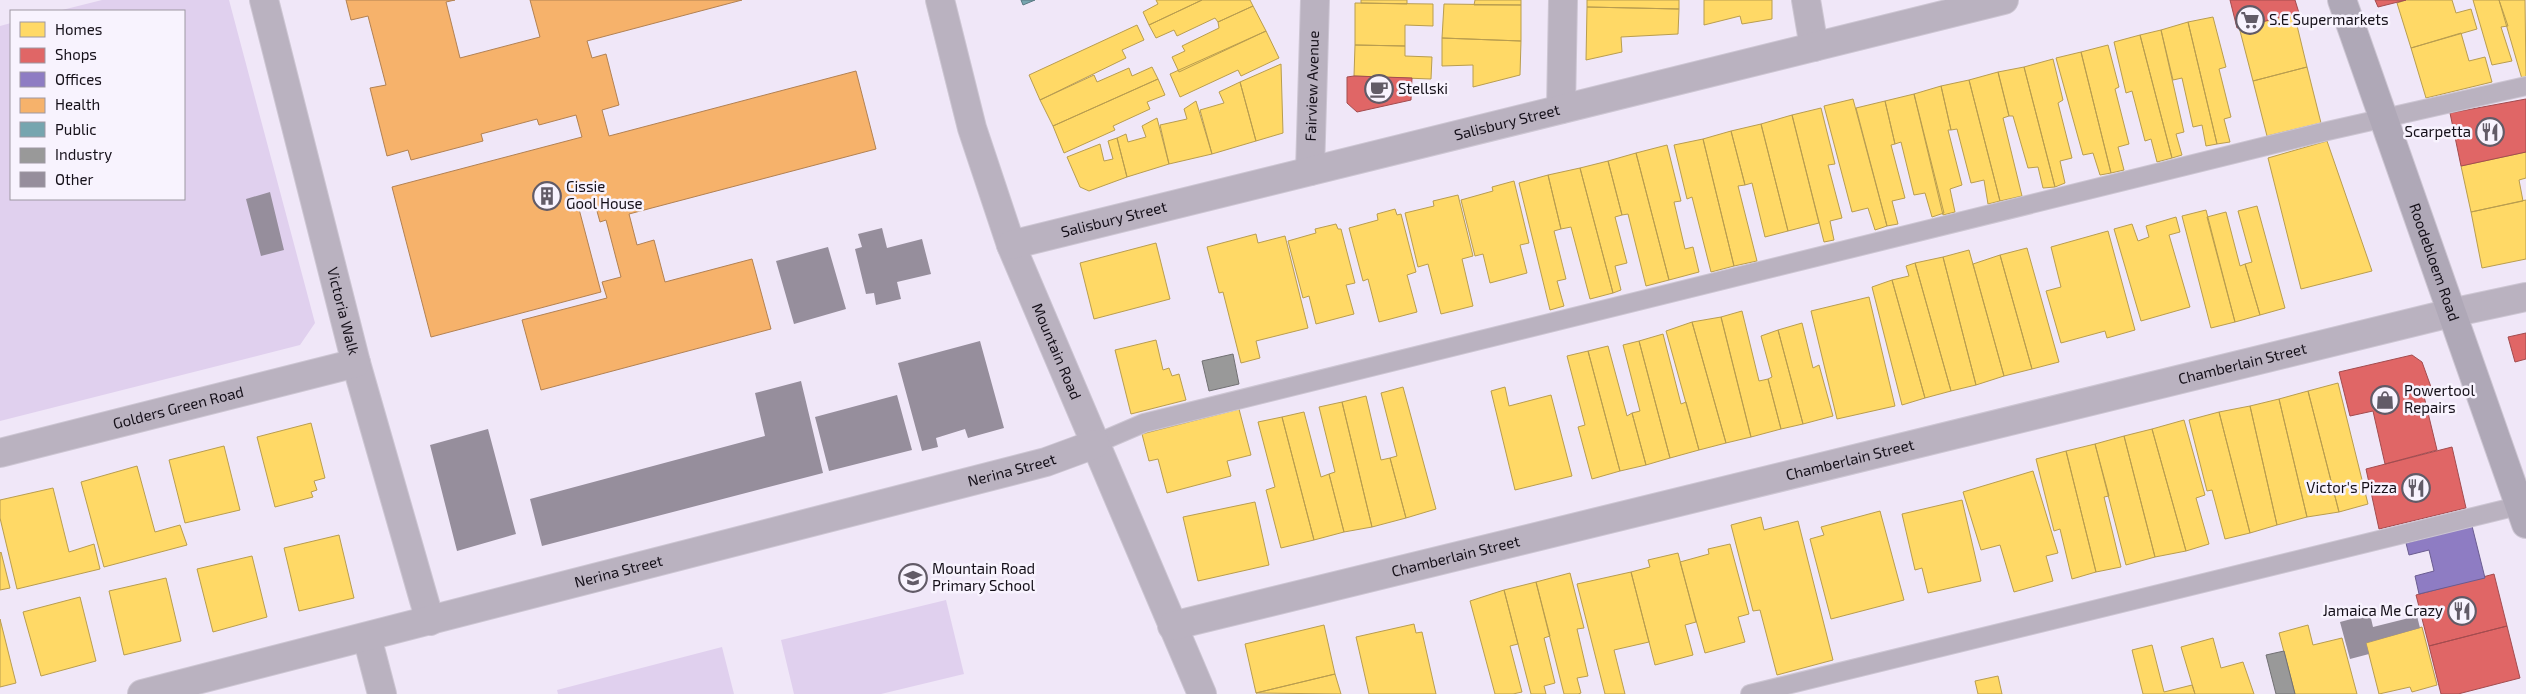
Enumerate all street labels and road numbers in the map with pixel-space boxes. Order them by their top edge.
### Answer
street label: Fairview Avenue [1301,30,1322,142]
street label: Salisbury Street [1452,100,1562,143]
street label: Salisbury Street [1059,197,1169,240]
street label: Roodebloem Road [2406,201,2464,323]
street label: Victoria Walk [324,265,364,357]
street label: Mountain Road [1029,300,1086,402]
street label: Chamberlain Street [2176,339,2308,387]
street label: Golders Green Road [111,382,245,432]
street label: Chamberlain Street [1784,435,1916,483]
street label: Nerina Street [966,449,1058,490]
street label: Chamberlain Street [1389,531,1522,580]
street label: Nerina Street [572,551,665,591]

